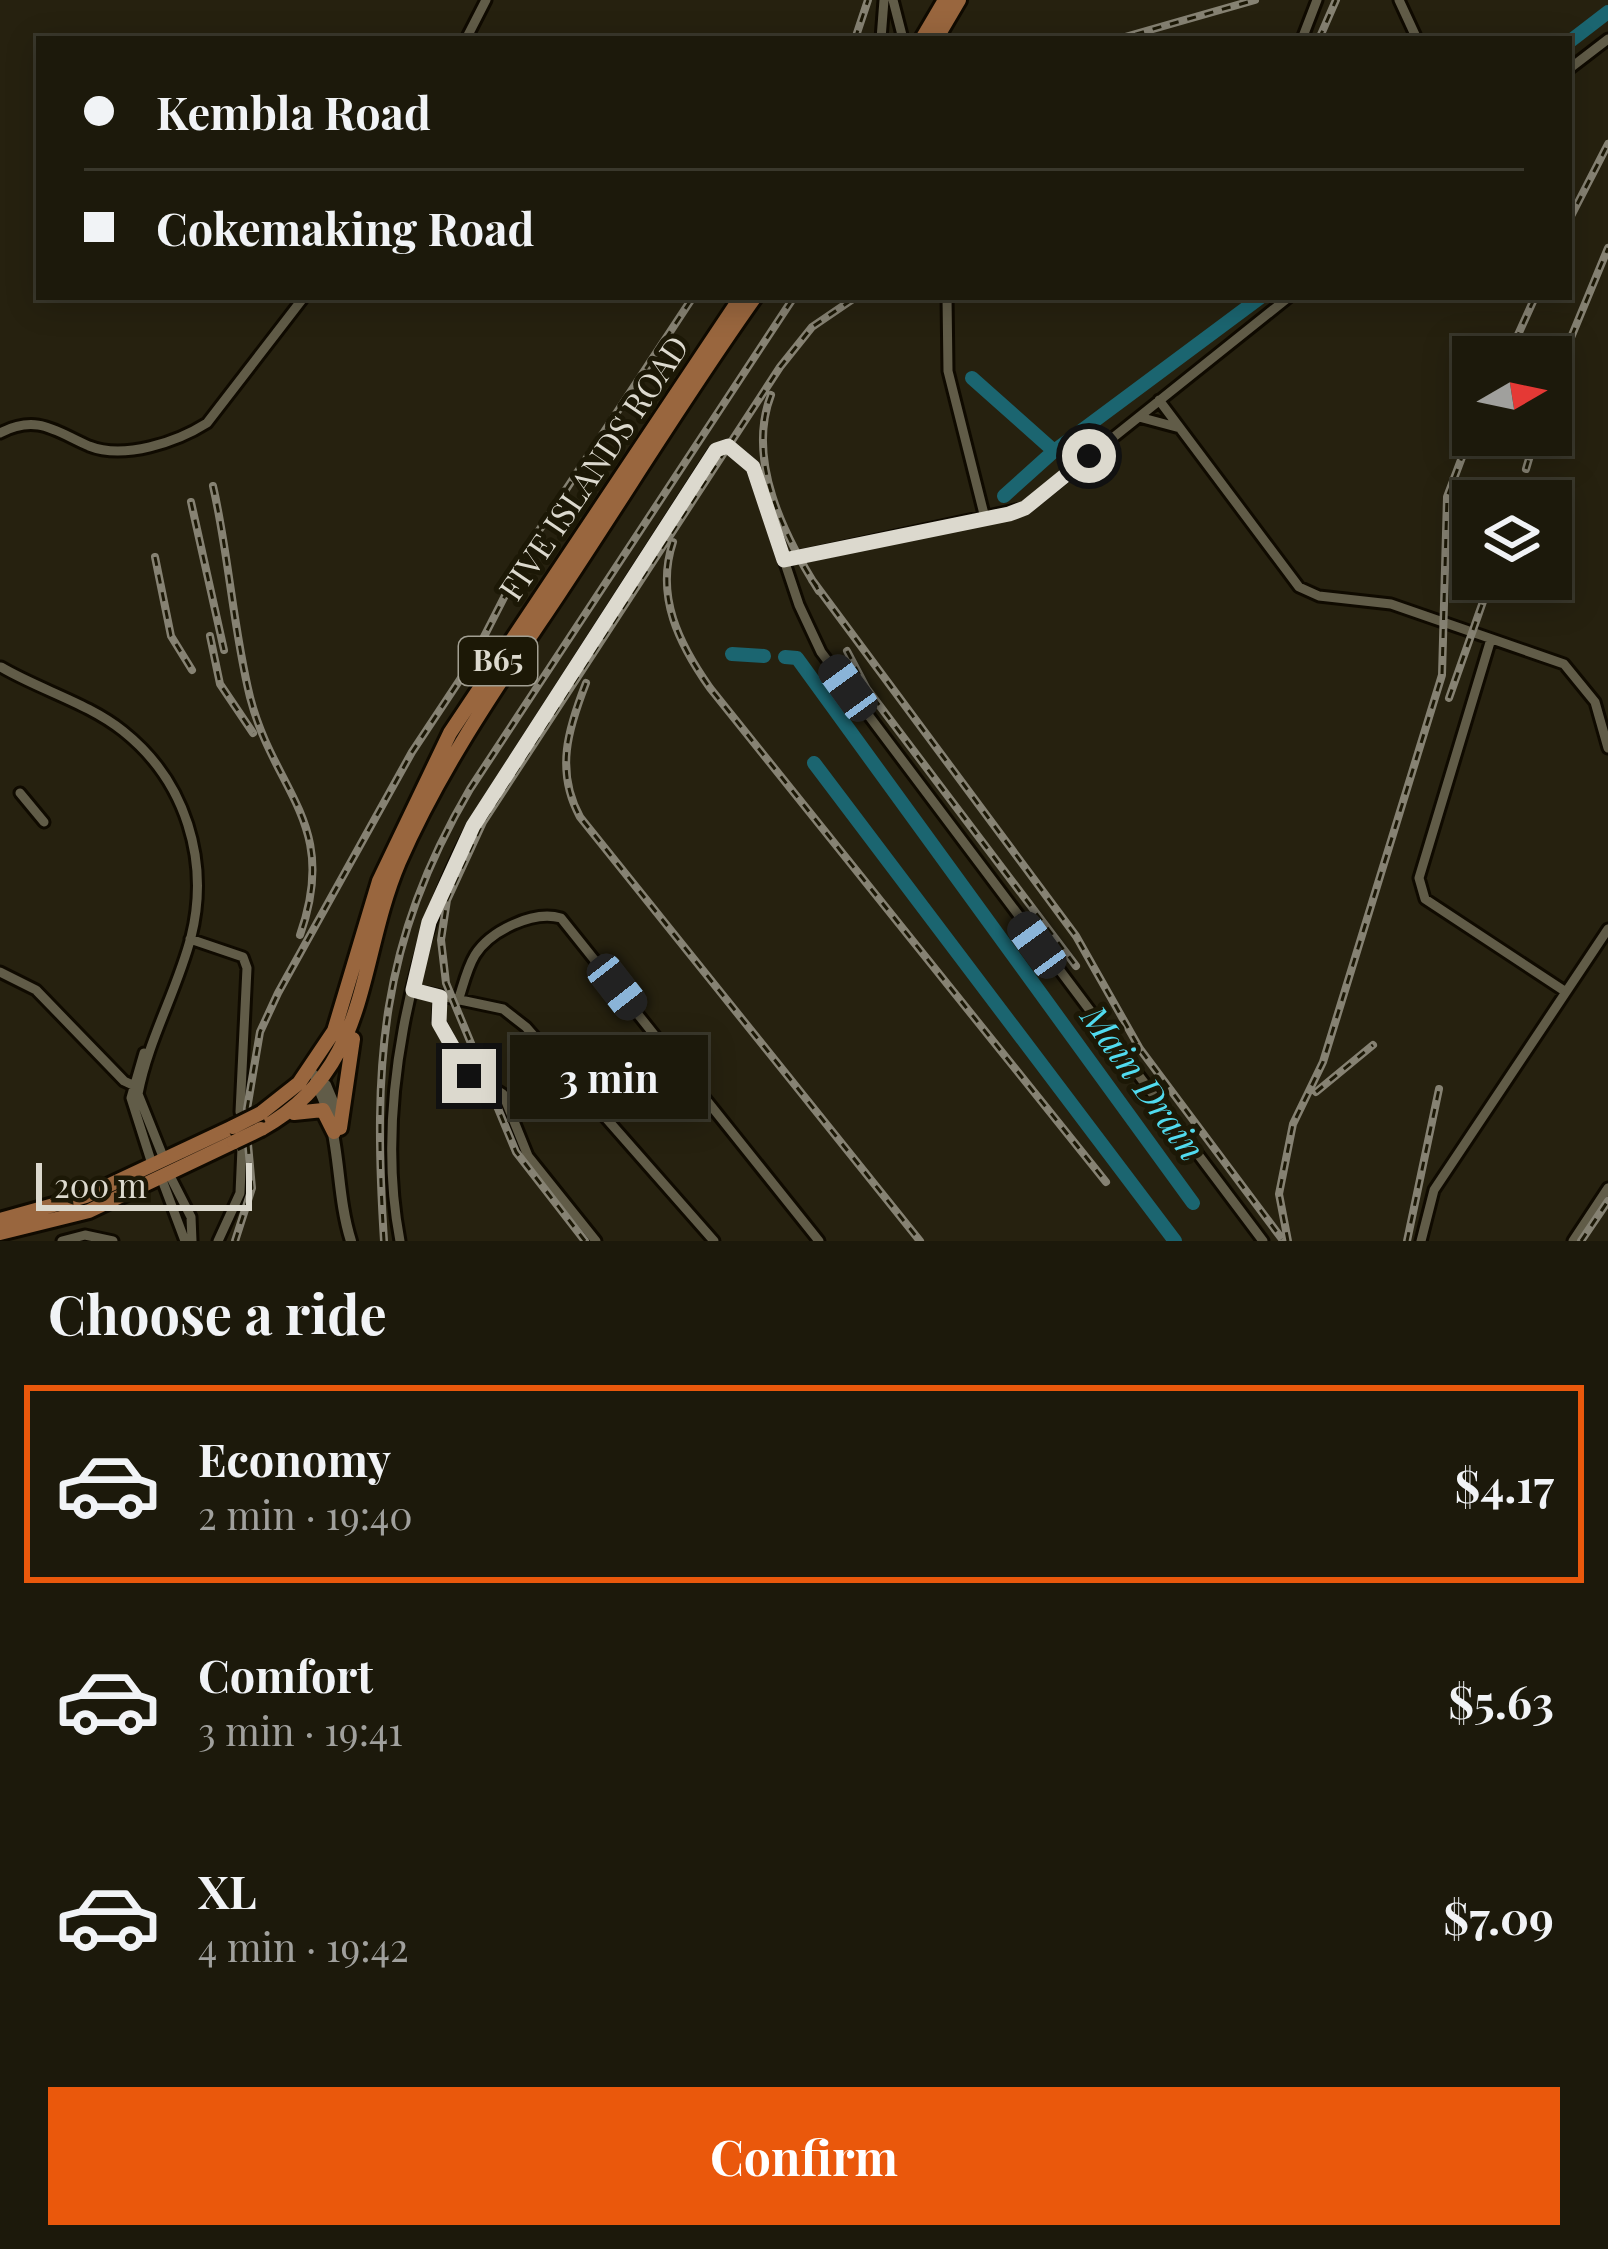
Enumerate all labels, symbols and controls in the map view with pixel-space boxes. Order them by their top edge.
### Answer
text: Kembla Road [156,81,431,141]
text: Cokemaking Road [156,197,534,257]
street label: FIVE ISLANDS ROAD [487,326,697,608]
north arrow [1452,336,1572,456]
map controls [1452,336,1572,600]
route start [1062,429,1116,483]
button: layers [1452,480,1572,600]
road number: B65 [459,637,537,685]
car [812,648,884,728]
car [1001,905,1073,985]
car [581,948,653,1026]
water label: Main Drain [1071,993,1217,1169]
callout: 3 min [511,1034,709,1118]
route end [442,1049,496,1103]
text: 3 min [559,1051,659,1103]
scale bar [36,1157,252,1210]
text: 200 m [54,1162,147,1206]
text: Choose a ride [48,1277,387,1349]
text: Economy [198,1428,391,1488]
icon: car [54,1430,162,1538]
text: $4.17 [1455,1454,1554,1514]
text: 2 min · 19:40 [198,1488,413,1540]
text: Comfort [198,1644,373,1704]
icon: car [54,1646,162,1754]
text: $5.63 [1448,1670,1554,1730]
text: 3 min · 19:41 [198,1704,403,1756]
text: XL [198,1860,257,1920]
icon: car [54,1862,162,1970]
text: $7.09 [1443,1886,1554,1946]
text: 4 min · 19:42 [198,1920,409,1972]
button: Confirm [48,2087,1560,2225]

